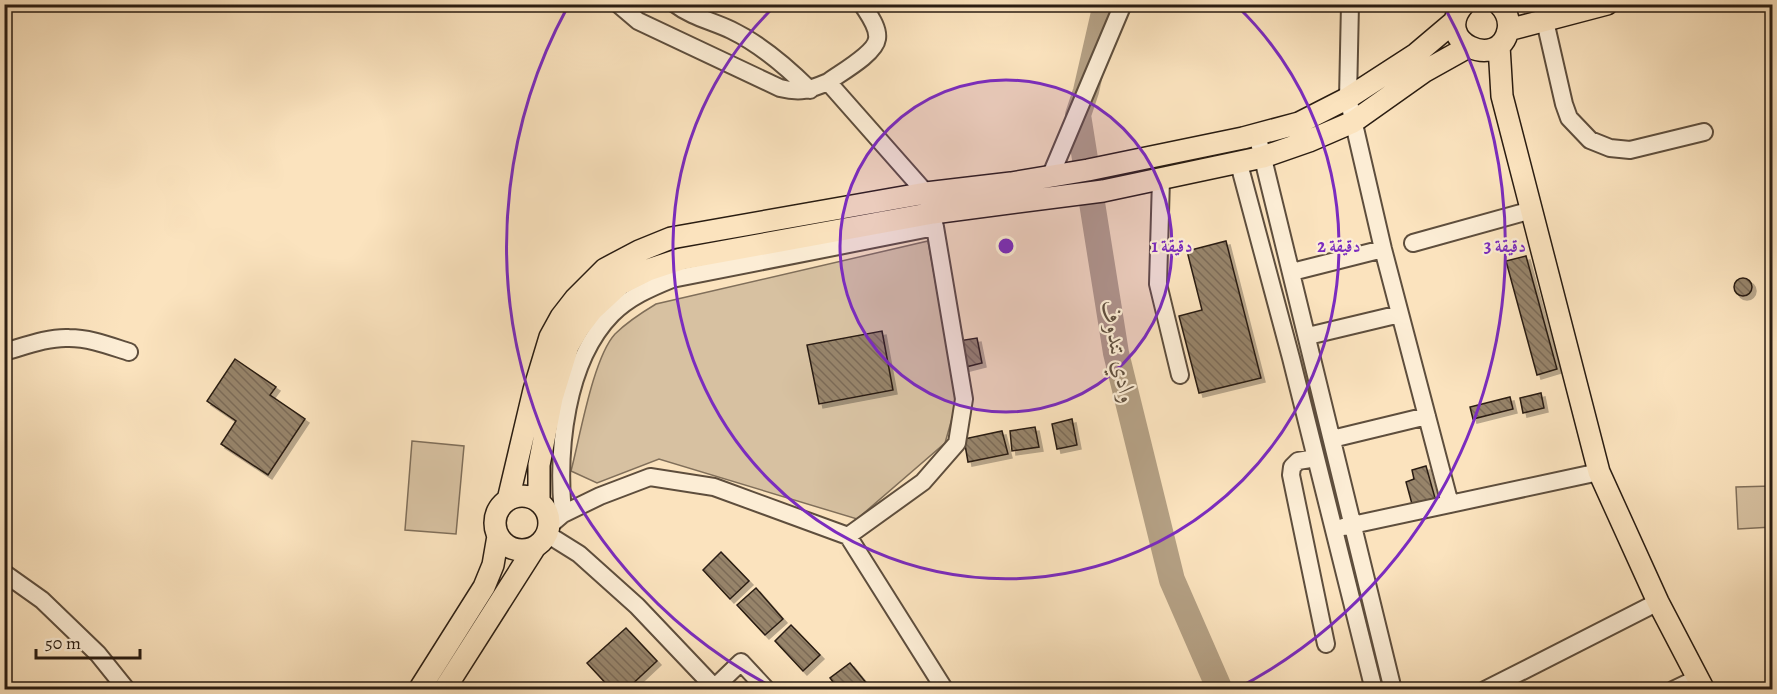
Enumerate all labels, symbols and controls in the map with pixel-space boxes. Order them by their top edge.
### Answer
text: 1 دقيقة [1151,234,1193,258]
text: 2 دقيقة [1317,234,1361,258]
text: 3 دقيقة [1484,234,1526,258]
centre of rings [996,236,1016,256]
water label: وادي تندوف [1090,298,1145,407]
scale bar [36,622,140,660]
text: 50 m [45,631,81,655]

